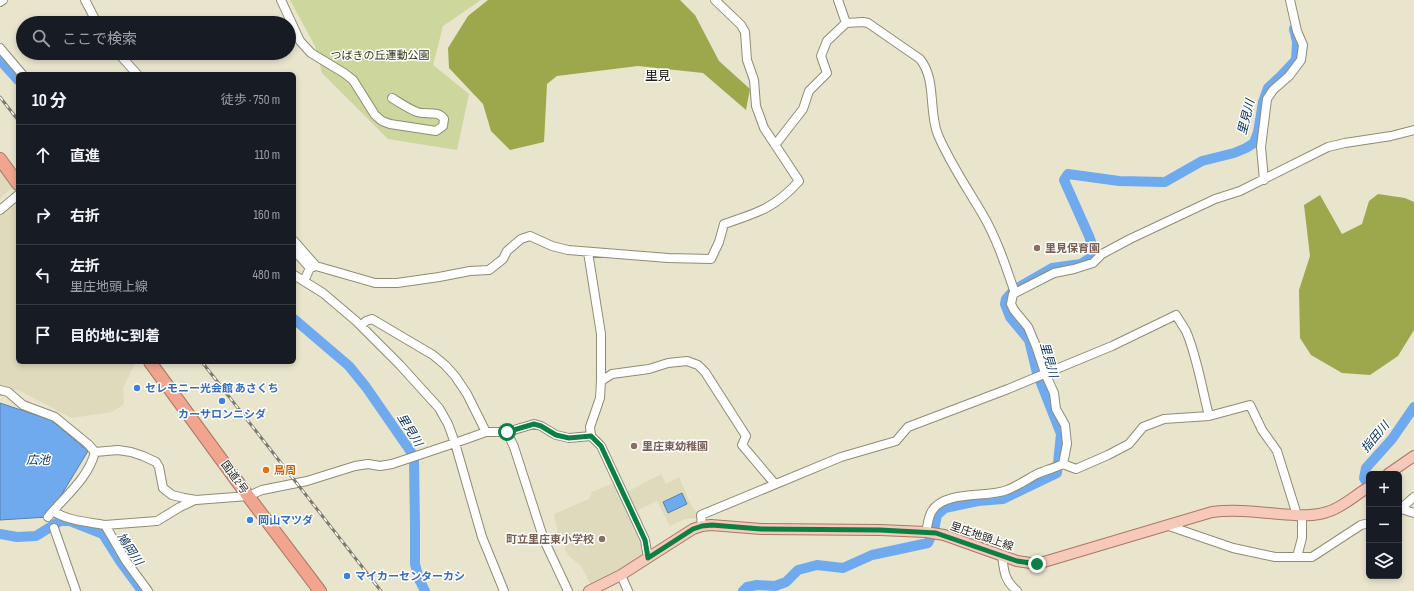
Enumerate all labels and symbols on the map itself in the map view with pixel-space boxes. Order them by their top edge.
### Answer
park label: つばきの丘運動公園 [331,49,430,62]
district label: 里見 [645,68,671,84]
water label: 里見川 [1235,96,1259,136]
place label: 里見保育園 [1045,242,1100,255]
marker: 里見保育園 [1032,243,1042,253]
water label: 里見川 [1036,341,1061,381]
place label: セレモニー光会館 あさくち [145,382,279,395]
marker: セレモニー光会館 あさくち [132,383,142,393]
marker: カーサロンニシダ [217,396,227,406]
place label: カーサロンニシダ [178,408,266,421]
water label: 里見川 [394,411,427,451]
water label: 指田川 [1358,417,1394,456]
route start [498,423,516,441]
place label: 里庄東幼稚園 [642,440,708,453]
marker: 里庄東幼稚園 [629,441,639,451]
water label: 広池 [26,453,51,468]
street label: 国道2号 [218,458,251,496]
place label: 鳥周 [274,464,296,477]
marker: 鳥周 [261,465,271,475]
place label: 岡山マツダ [258,514,313,527]
marker: 岡山マツダ [245,515,255,525]
street label: 里庄地頭上線 [949,520,1015,553]
water label: 鳩岡川 [113,530,147,570]
place label: 町立里庄東小学校 [506,533,594,546]
marker: 町立里庄東小学校 [597,534,607,544]
route end [1028,555,1046,573]
place label: マイカーセンターカシ [355,570,465,583]
marker: マイカーセンターカシ [342,571,352,581]

